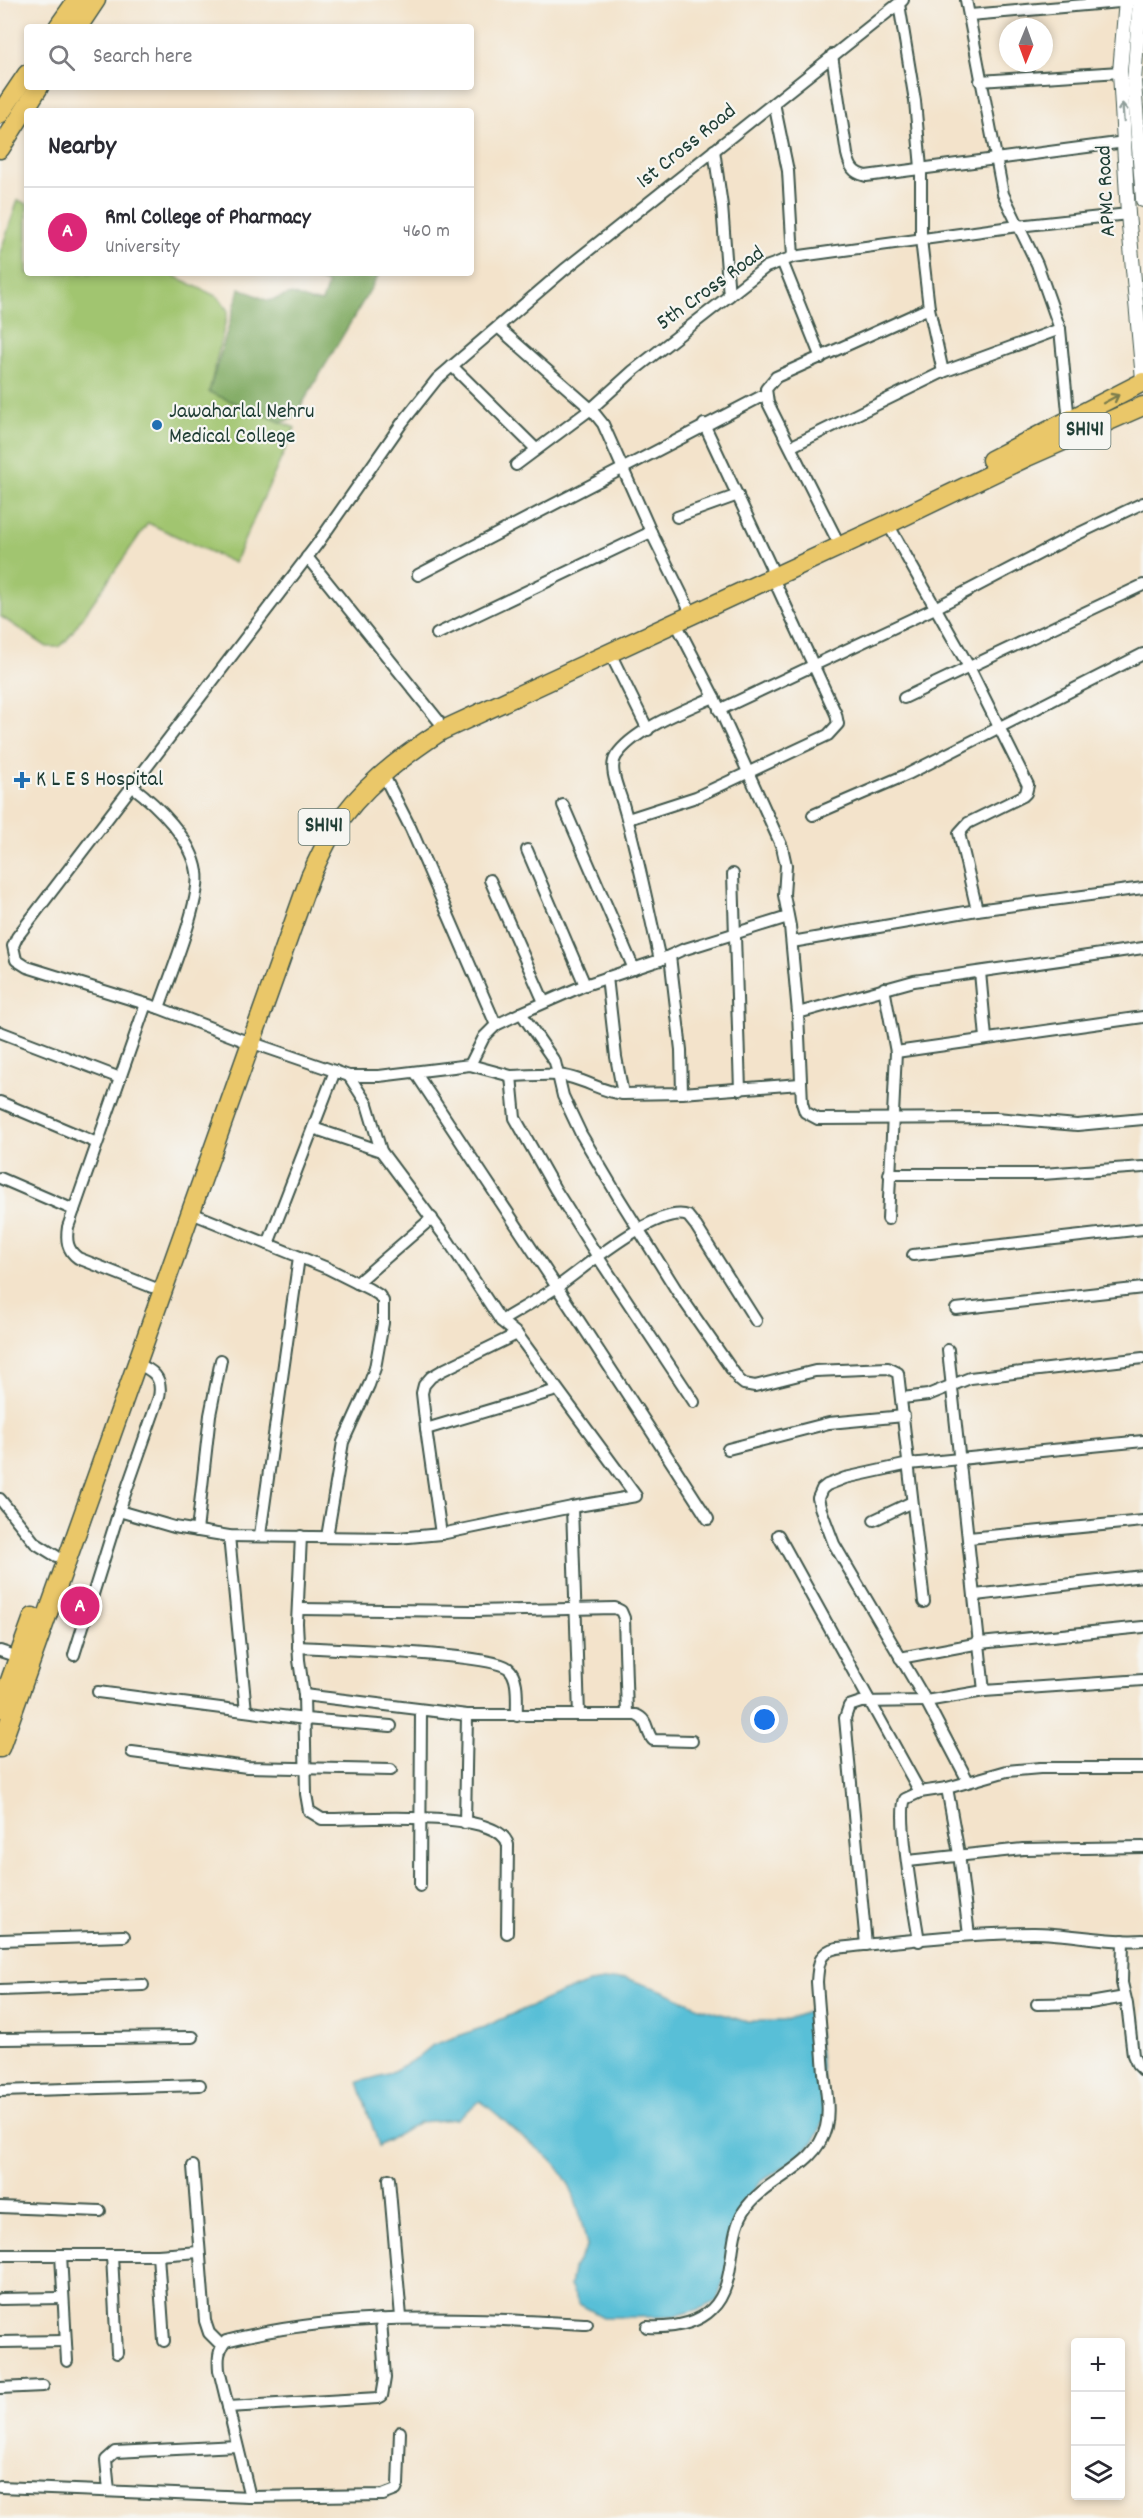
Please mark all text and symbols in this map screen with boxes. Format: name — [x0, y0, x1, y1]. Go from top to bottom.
north arrow — [999, 18, 1053, 72]
search box — [24, 24, 474, 90]
icon: search — [45, 41, 78, 74]
text: Search here — [93, 42, 192, 73]
street label: 1st Cross Road — [630, 97, 744, 197]
one-way arrow — [1117, 102, 1128, 122]
text: Nearby — [48, 129, 116, 166]
street label: APMC Road — [1089, 144, 1125, 238]
text: Rml College of Pharmacy — [105, 203, 311, 234]
text: A — [62, 218, 73, 246]
text: 460 m — [403, 218, 450, 246]
text: University — [105, 234, 180, 262]
street label: 5th Cross Road — [651, 239, 771, 339]
one-way arrow — [1102, 393, 1119, 405]
place label: Jawaharlal Nehru Medical College — [169, 397, 314, 453]
road number: SH141 — [1060, 413, 1110, 449]
marker: Jawaharlal Nehru Medical College — [150, 418, 164, 432]
place label: K L E S Hospital — [36, 765, 163, 796]
marker: K L E S Hospital — [13, 771, 31, 789]
road number: SH141 — [298, 809, 350, 845]
pin: A — [60, 1584, 100, 1628]
your location — [750, 1705, 779, 1734]
map controls — [1071, 2338, 1125, 2500]
button: + — [1071, 2338, 1125, 2392]
button: − — [1071, 2392, 1125, 2446]
button: layers — [1071, 2446, 1125, 2500]

